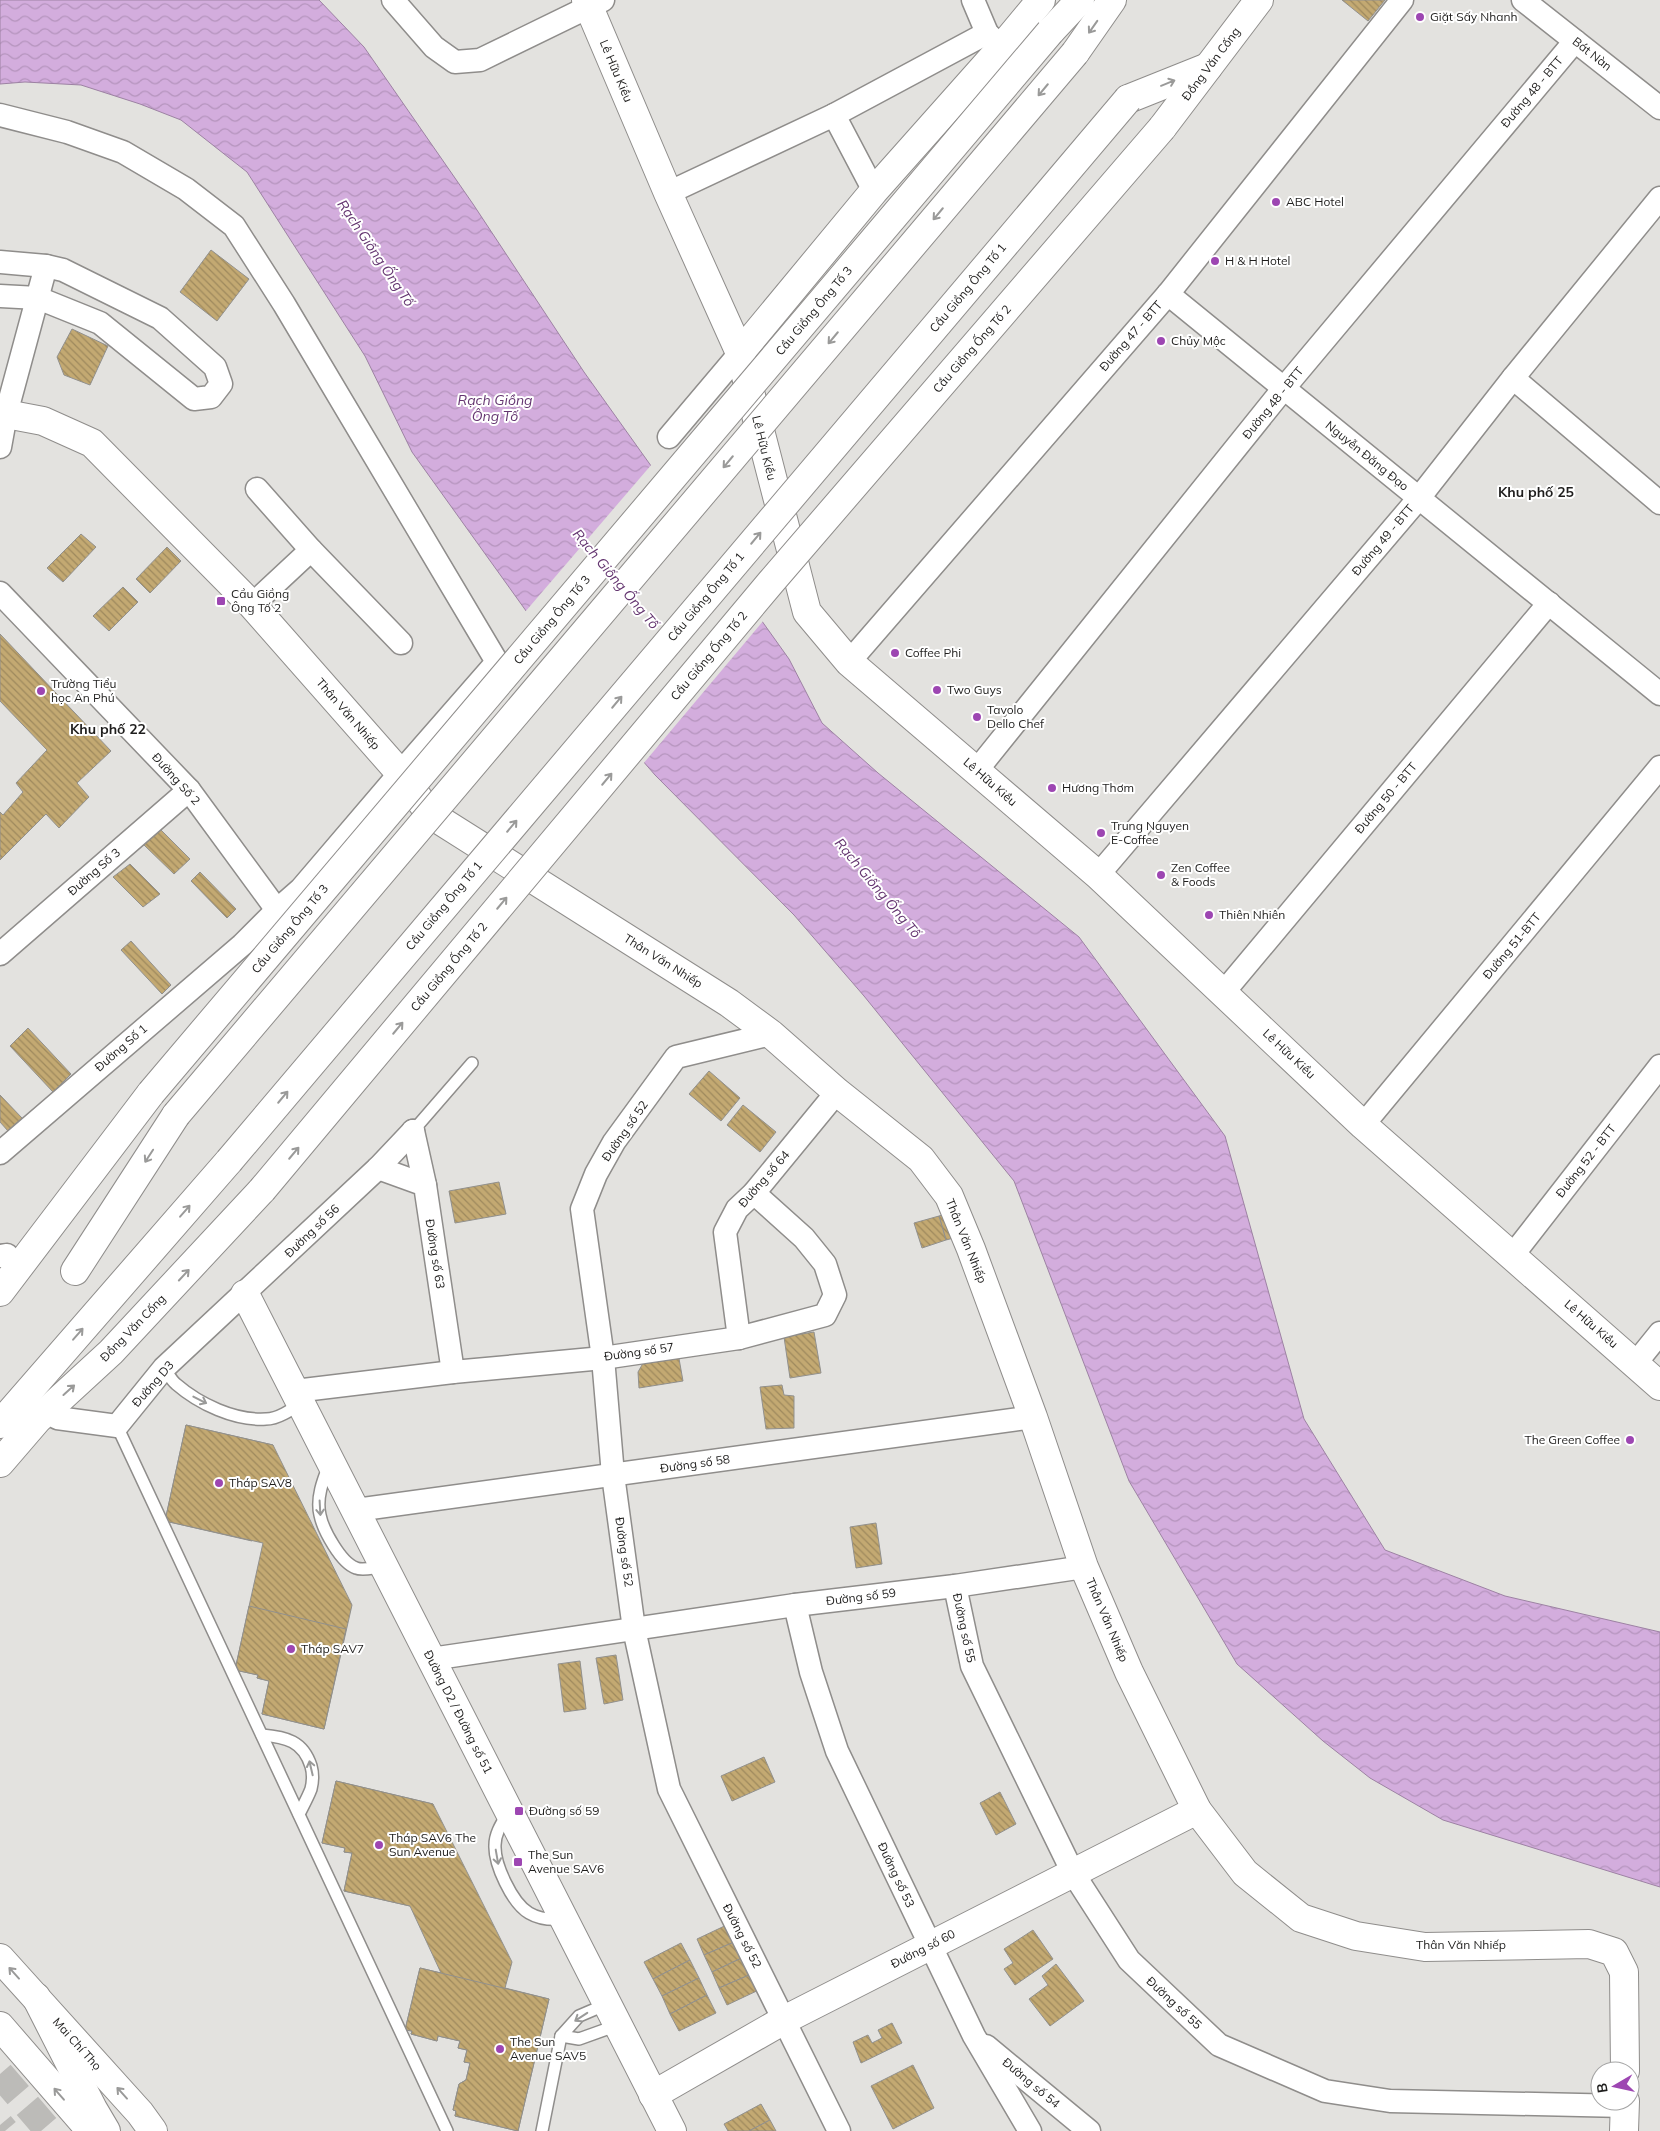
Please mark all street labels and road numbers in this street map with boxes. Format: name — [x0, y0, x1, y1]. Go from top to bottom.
street label: Đồng Văn Cống — [1178, 24, 1243, 103]
street label: Bát Nàn — [1570, 34, 1615, 74]
street label: Lê Hữu Kiều — [597, 37, 636, 104]
street label: Đường 48 - BTT — [1497, 52, 1566, 130]
street label: Cầu Giồng Ông Tố 1 — [926, 240, 1009, 335]
street label: Cầu Giồng Ông Tố 3 — [772, 263, 855, 358]
street label: Đường 47 - BTT — [1096, 297, 1166, 374]
street label: Cầu Giồng Ống Tố 2 — [929, 302, 1014, 396]
street label: Đường 48 - BTT — [1239, 363, 1307, 442]
street label: Lê Hữu Kiều — [749, 414, 780, 482]
street label: Nguyễn Đăng Đạo — [1323, 417, 1412, 494]
street label: Đường 49 - BTT — [1348, 500, 1417, 578]
street label: Cầu Giồng Ông Tố 1 — [664, 549, 747, 644]
street label: Cầu Giồng Ông Tố 3 — [510, 572, 593, 667]
street label: Cầu Giồng Ống Tố 2 — [667, 608, 750, 703]
street label: Thân Văn Nhiếp — [313, 675, 384, 753]
street label: Đường Số 2 — [149, 750, 204, 808]
street label: Lê Hữu Kiều — [960, 754, 1020, 809]
street label: Đường 50 - BTT — [1351, 758, 1420, 836]
street label: Đường Số 3 — [64, 845, 123, 899]
street label: Cầu Giồng Ông Tố 1 — [402, 858, 485, 953]
street label: Cầu Giồng Ông Tố 3 — [248, 881, 331, 976]
street label: Đường 51-BTT — [1479, 909, 1544, 982]
street label: Cầu Giồng Ống Tố 2 — [407, 919, 490, 1014]
street label: Thân Văn Nhiếp — [621, 930, 705, 991]
street label: Đường Số 1 — [91, 1021, 150, 1075]
street label: Lê Hữu Kiều — [1260, 1026, 1319, 1082]
street label: Đường số 52 — [598, 1098, 651, 1164]
street label: Đường 52 - BTT — [1552, 1121, 1619, 1200]
street label: Đường số 64 — [735, 1147, 792, 1210]
street label: Thân Văn Nhiếp — [943, 1196, 990, 1285]
street label: Đường số 56 — [281, 1201, 342, 1261]
street label: Đường số 63 — [423, 1218, 448, 1290]
street label: Đồng Văn Cống — [97, 1291, 169, 1364]
street label: Lê Hữu Kiều — [1561, 1296, 1621, 1351]
street label: Đường số 57 — [603, 1339, 675, 1364]
street label: Đường D3 — [128, 1358, 177, 1410]
street label: Đường số 58 — [659, 1451, 731, 1476]
street label: Đường số 52 — [612, 1516, 637, 1588]
street label: Thân Văn Nhiếp — [1083, 1575, 1132, 1664]
street label: Đường số 59 — [825, 1585, 897, 1608]
street label: Đường số 55 — [950, 1592, 979, 1664]
street label: Đường D2 / Đường số 51 — [421, 1648, 496, 1776]
street label: Đường số 53 — [875, 1840, 918, 1910]
street label: Đường số 52 — [720, 1901, 765, 1971]
street label: Đường số 60 — [888, 1926, 958, 1971]
street label: Thân Văn Nhiếp — [1416, 1937, 1506, 1952]
street label: Đường số 55 — [1143, 1973, 1205, 2032]
street label: Mai Chí Thọ — [50, 2014, 105, 2073]
street label: Đường số 54 — [1000, 2054, 1063, 2111]

